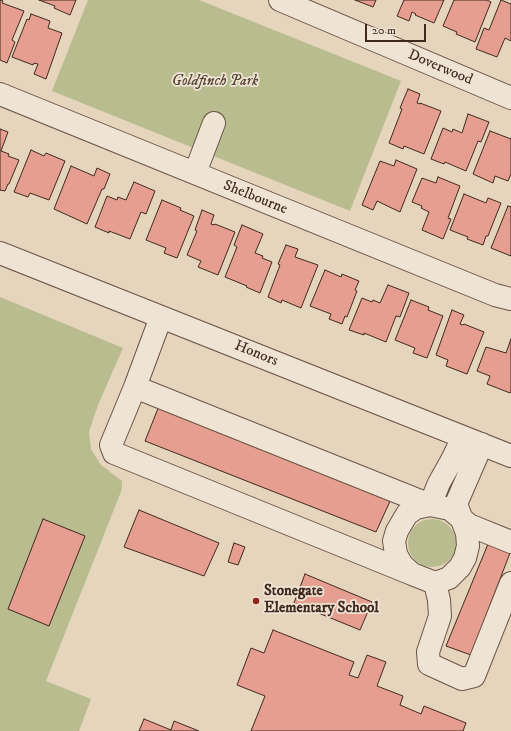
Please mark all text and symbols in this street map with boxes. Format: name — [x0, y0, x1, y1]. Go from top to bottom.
scale bar — [367, 16, 428, 42]
text: 20 m — [372, 23, 396, 38]
street label: Doverwood — [405, 46, 475, 90]
park label: Goldfinch Park — [172, 73, 258, 91]
street label: Shelbourne — [220, 177, 290, 219]
street label: Honors — [232, 337, 280, 371]
place label: Stonegate Elementary School — [264, 583, 379, 618]
marker: Stonegate Elementary School — [251, 596, 261, 606]

